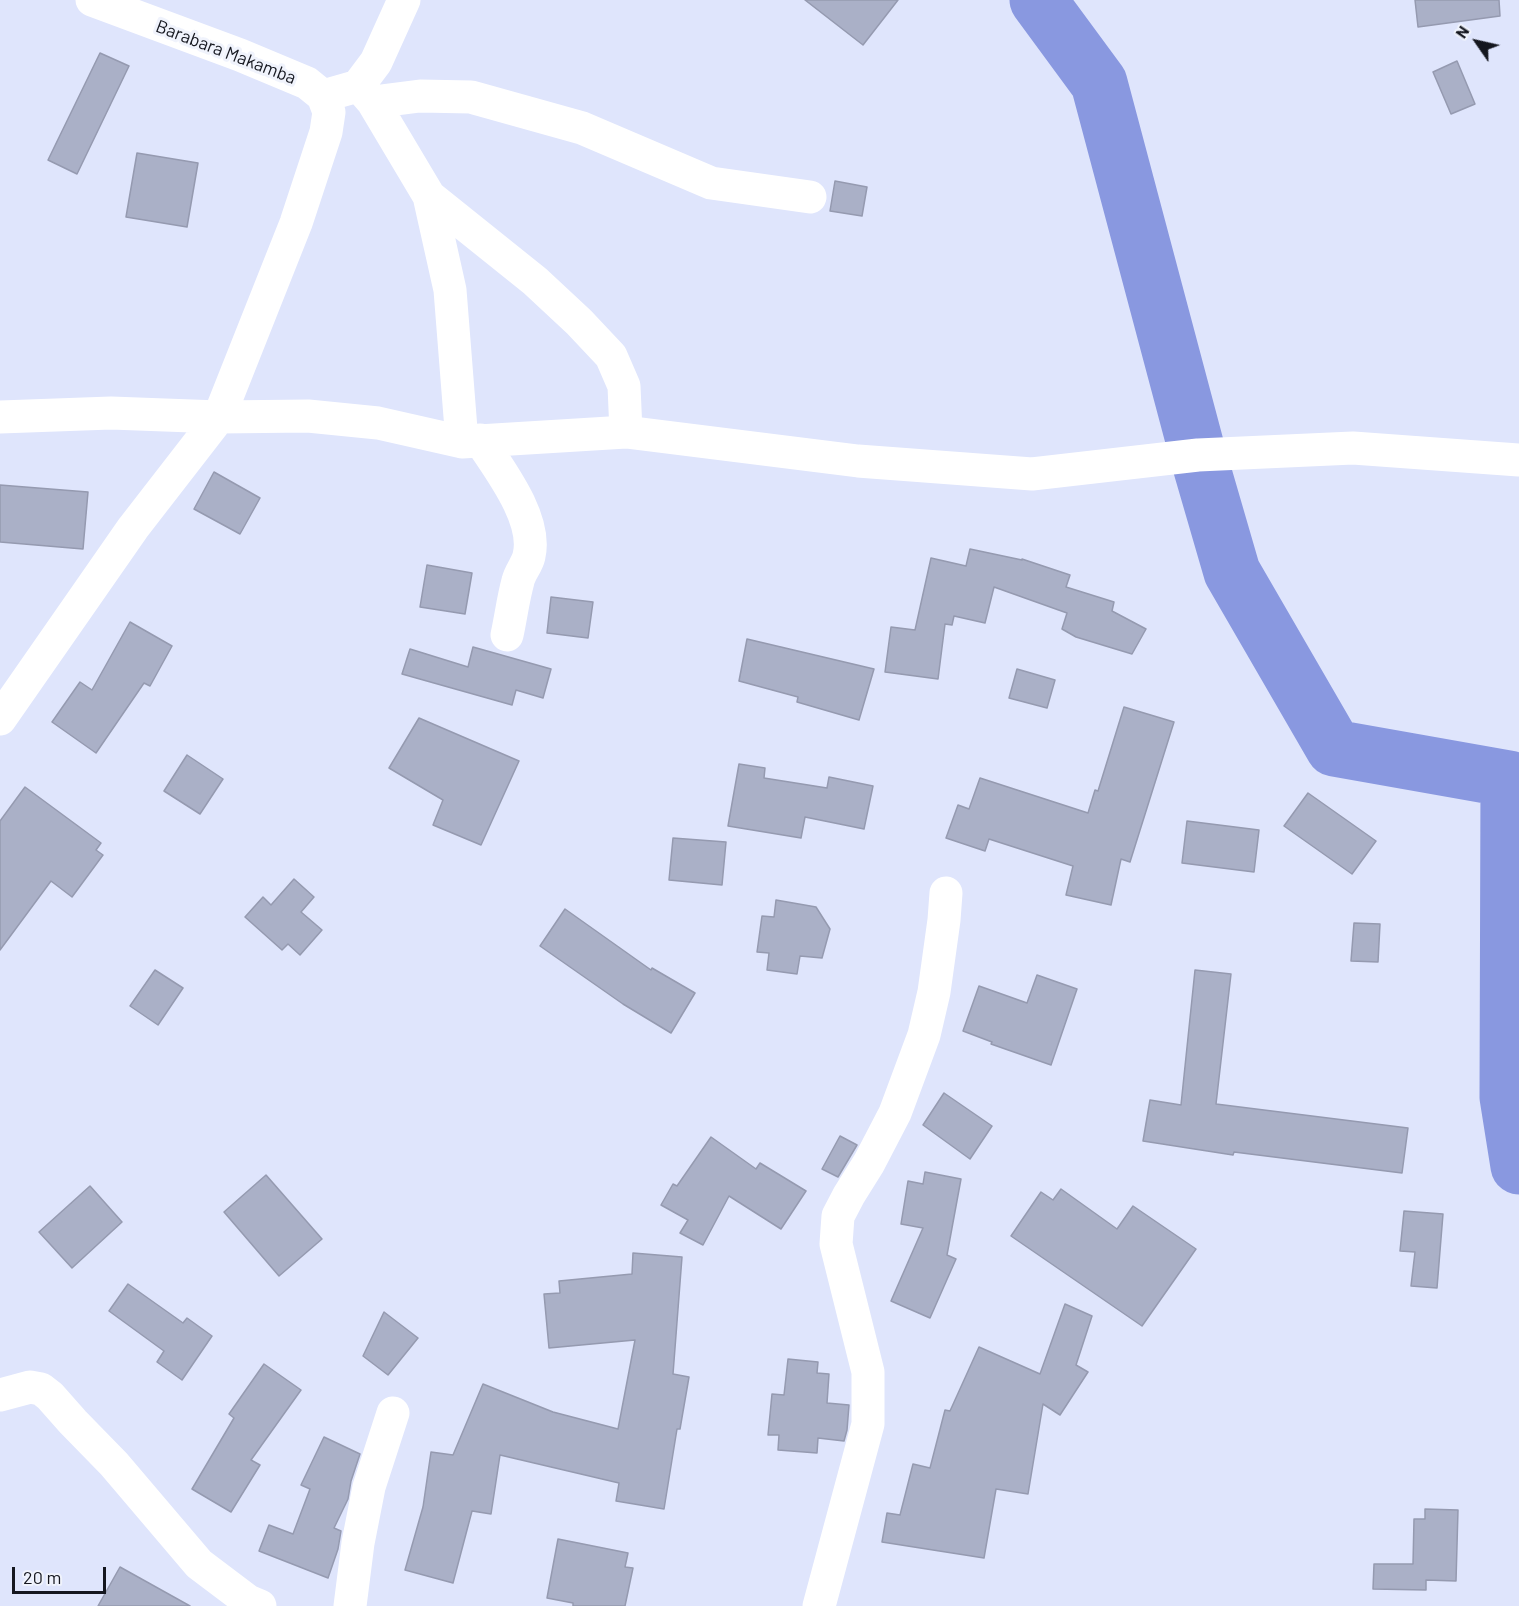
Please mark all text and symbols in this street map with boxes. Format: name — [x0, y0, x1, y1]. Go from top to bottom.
north arrow — [1447, 12, 1507, 72]
street label: Barabara Makamba — [153, 15, 299, 89]
text: N — [1451, 22, 1473, 41]
scale bar — [15, 1555, 110, 1593]
text: 20 m — [23, 1566, 61, 1588]

